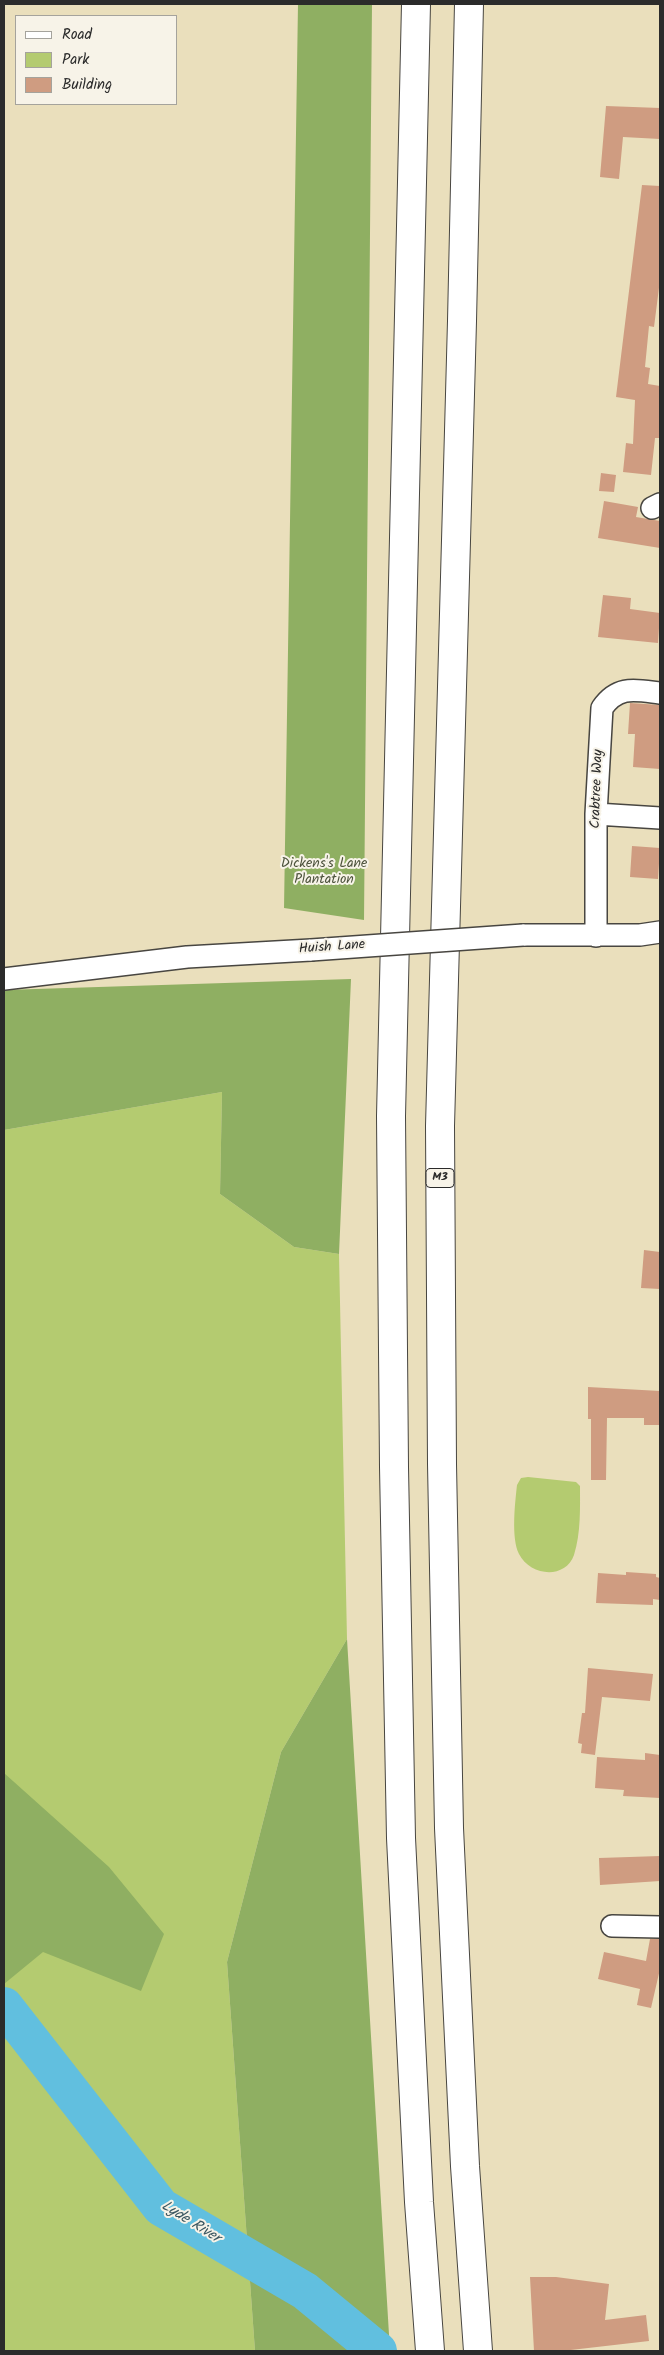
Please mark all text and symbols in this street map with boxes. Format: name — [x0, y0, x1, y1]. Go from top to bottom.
legend — [15, 15, 178, 105]
text: Road — [62, 23, 92, 47]
text: Park — [62, 48, 89, 72]
text: Building — [62, 73, 112, 97]
street label: Crabtree Way — [588, 749, 608, 829]
park label: Dickens's Lane Plantation — [281, 857, 367, 890]
street label: Huish Lane — [298, 937, 366, 959]
road number: M3 — [426, 1168, 454, 1188]
water label: Lyde River — [157, 2198, 223, 2248]

